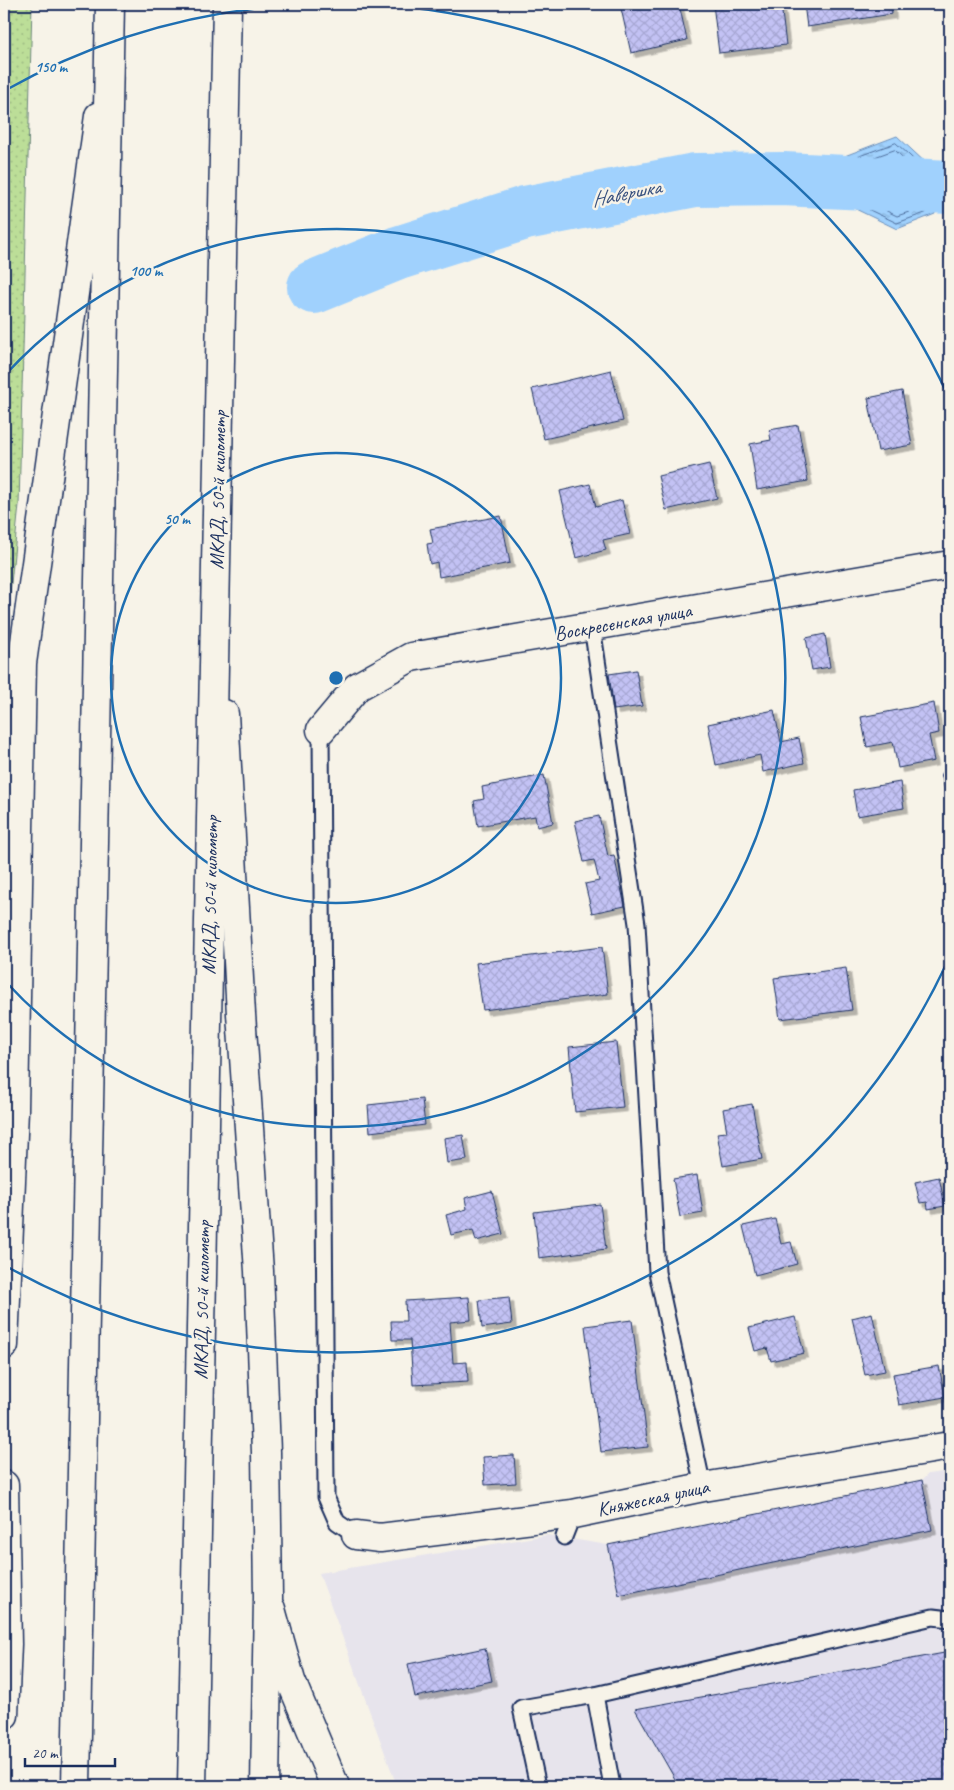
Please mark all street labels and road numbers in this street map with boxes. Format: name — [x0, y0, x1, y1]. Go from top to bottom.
street label: МКАД, 50-й километр — [204, 409, 232, 570]
street label: Воскресенская улица — [553, 597, 695, 646]
street label: МКАД, 50-й километр — [196, 814, 224, 975]
street label: МКАД, 50-й километр — [188, 1219, 216, 1380]
street label: Княжеская улица — [595, 1474, 713, 1522]

